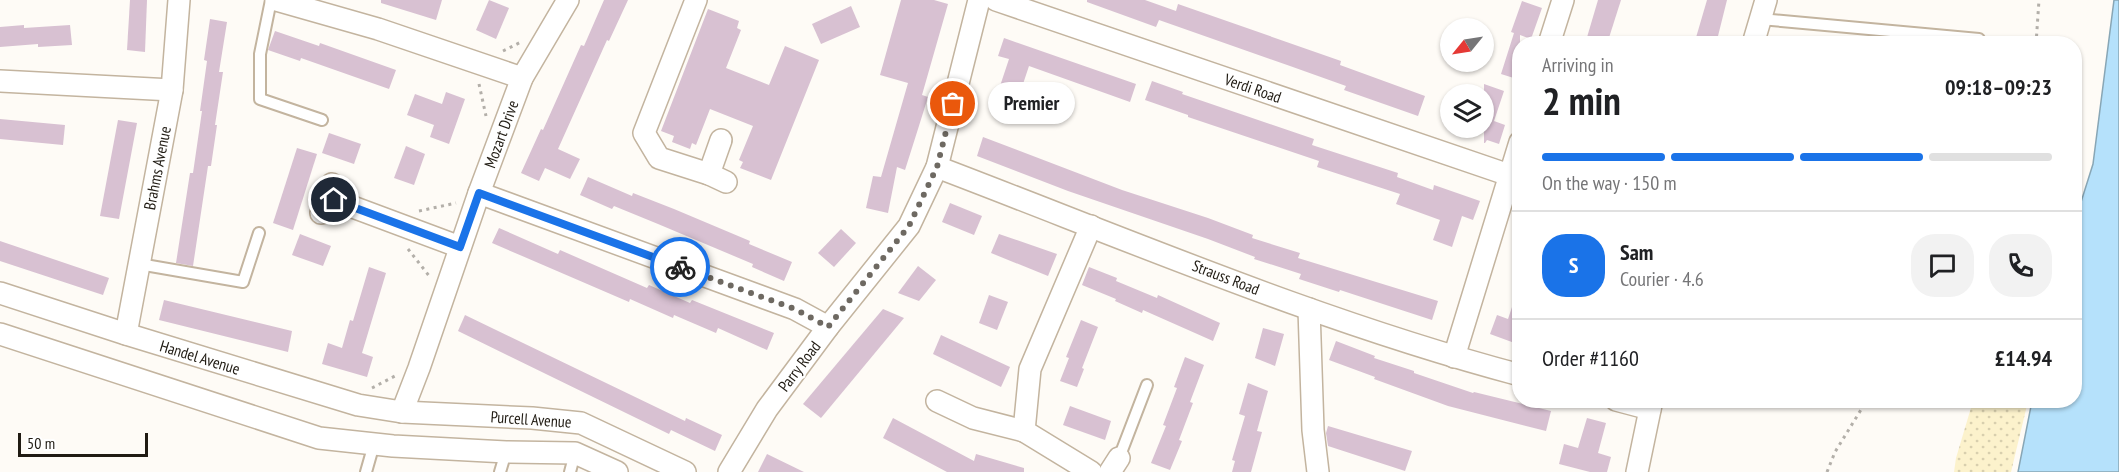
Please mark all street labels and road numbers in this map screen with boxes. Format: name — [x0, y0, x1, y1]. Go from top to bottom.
street label: Verdi Road — [1221, 69, 1284, 107]
street label: Mozart Drive — [480, 97, 522, 171]
street label: Brahms Avenue — [139, 125, 175, 211]
street label: Strauss Road — [1190, 255, 1263, 299]
street label: Handel Avenue — [158, 335, 242, 379]
street label: Parry Road — [773, 337, 825, 395]
street label: Purcell Avenue — [490, 406, 572, 432]

